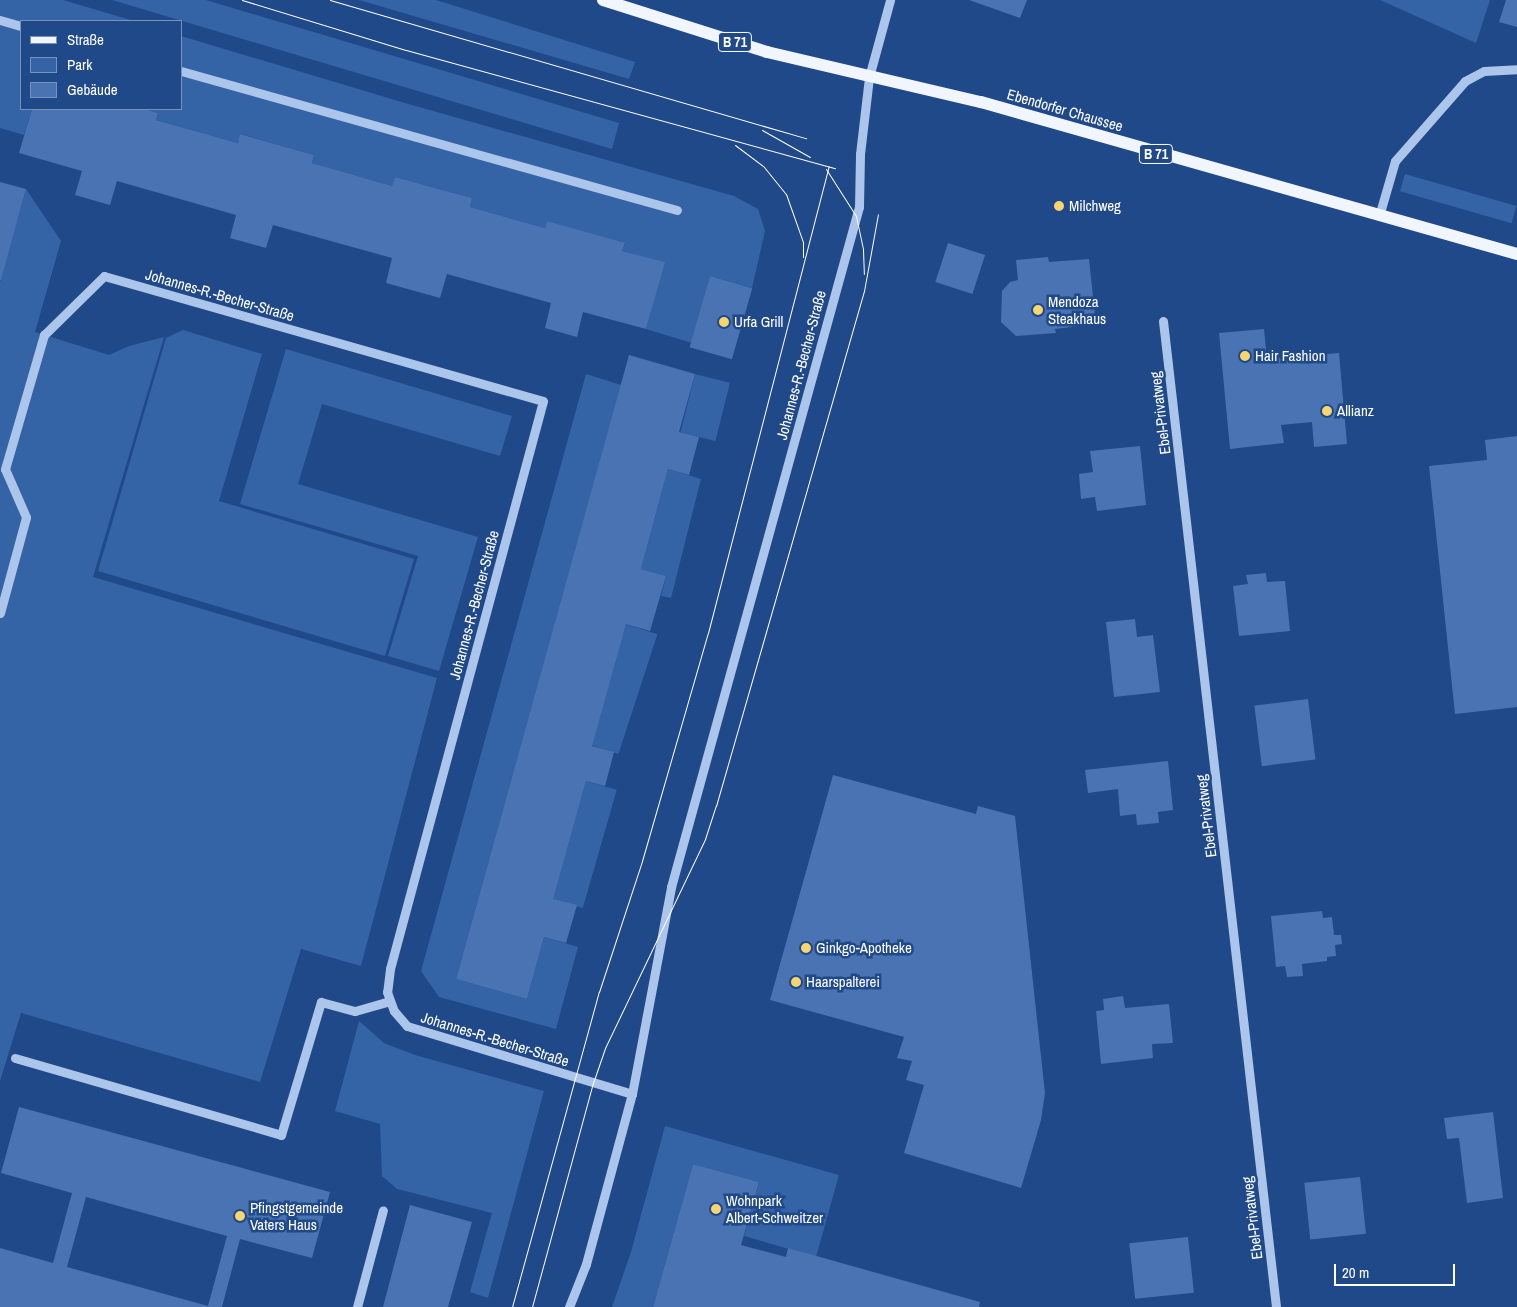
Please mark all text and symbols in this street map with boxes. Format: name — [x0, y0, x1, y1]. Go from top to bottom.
legend — [20, 20, 182, 110]
text: Straße — [67, 29, 104, 50]
road number: B 71 — [718, 31, 752, 54]
text: Park — [67, 54, 92, 75]
text: Gebäude — [67, 79, 118, 100]
street label: Ebendorfer Chaussee — [1005, 85, 1125, 135]
road number: B 71 — [1138, 142, 1174, 166]
place label: Milchweg — [1069, 197, 1121, 215]
marker: Milchweg — [1053, 200, 1065, 212]
street label: Johannes-R.-Becher-Straße — [144, 265, 296, 325]
street label: Johannes-R.-Becher-Straße — [772, 288, 830, 442]
place label: Mendoza Steakhaus — [1048, 292, 1106, 327]
marker: Mendoza Steakhaus — [1032, 304, 1044, 316]
place label: Urfa Grill — [734, 313, 783, 331]
marker: Urfa Grill — [718, 316, 730, 328]
place label: Hair Fashion — [1255, 347, 1325, 365]
marker: Hair Fashion — [1239, 350, 1251, 362]
street label: Ebel-Privatweg — [1146, 371, 1174, 455]
place label: Allianz — [1337, 402, 1374, 420]
marker: Allianz — [1321, 405, 1333, 417]
street label: Johannes-R.-Becher-Straße — [445, 528, 503, 682]
street label: Ebel-Privatweg — [1192, 774, 1220, 858]
place label: Ginkgo-Apotheke — [816, 939, 912, 957]
marker: Ginkgo-Apotheke — [800, 942, 812, 954]
place label: Haarspalterei — [806, 973, 880, 991]
marker: Haarspalterei — [790, 976, 802, 988]
street label: Johannes-R.-Becher-Straße — [419, 1008, 571, 1070]
street label: Ebel-Privatweg — [1238, 1176, 1266, 1260]
place label: Wohnpark Albert-Schweitzer — [726, 1191, 823, 1226]
place label: Pfingstgemeinde Vaters Haus — [250, 1198, 343, 1233]
marker: Wohnpark Albert-Schweitzer — [710, 1203, 722, 1215]
marker: Pfingstgemeinde Vaters Haus — [234, 1210, 246, 1222]
scale bar — [1337, 1254, 1458, 1286]
text: 20 m — [1342, 1262, 1369, 1283]

